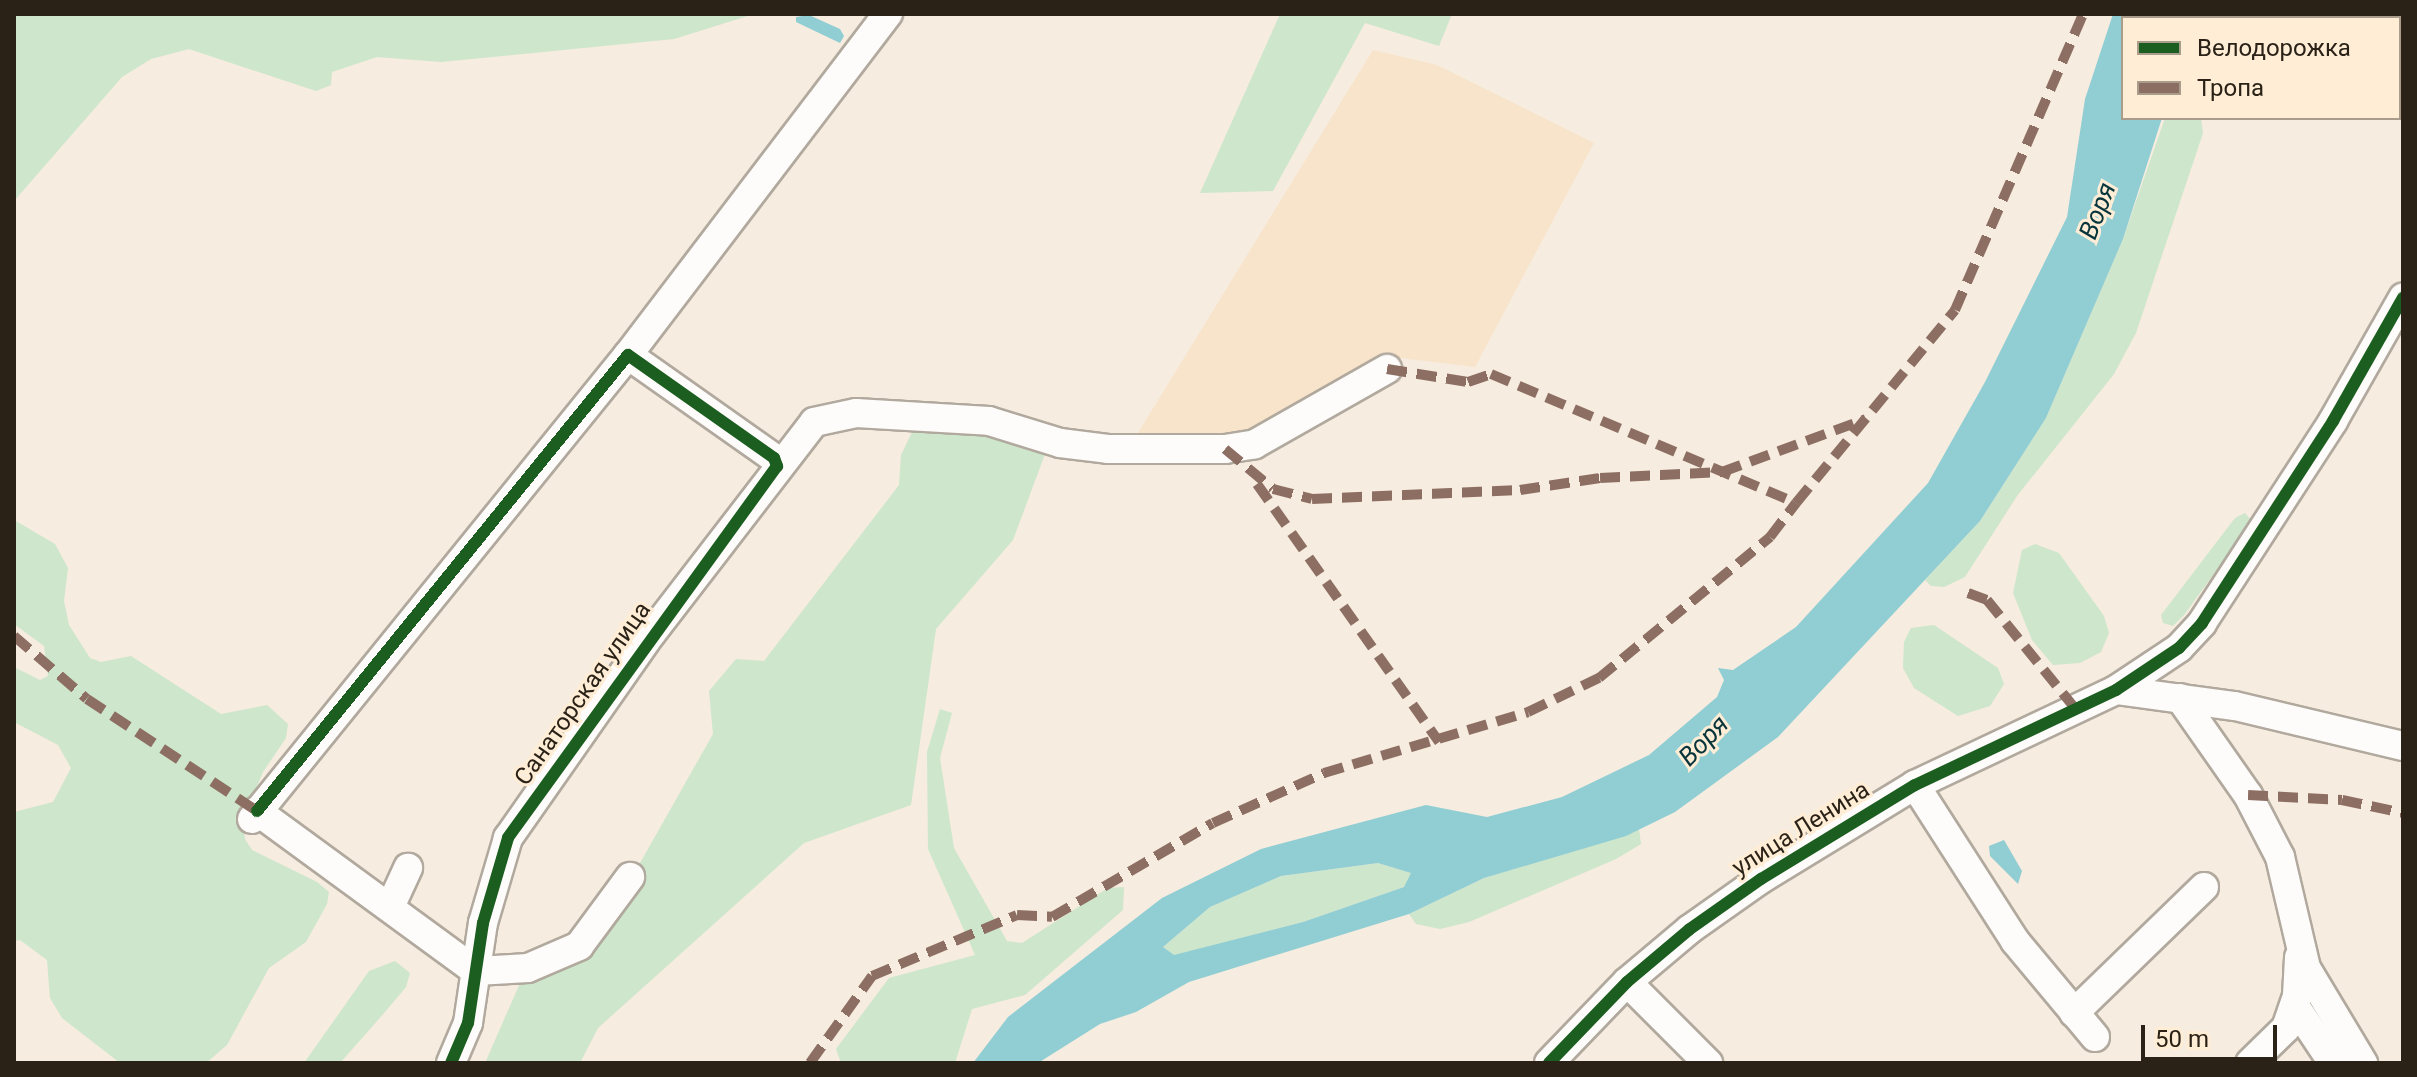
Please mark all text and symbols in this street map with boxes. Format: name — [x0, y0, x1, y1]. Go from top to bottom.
legend — [2121, 16, 2401, 120]
text: Велодорожка — [2197, 34, 2351, 62]
text: Тропа — [2197, 74, 2264, 102]
water label: Воря — [2073, 178, 2123, 244]
street label: Санаторская улица — [509, 597, 657, 791]
water label: Воря — [1673, 709, 1735, 773]
street label: улица Ленина — [1727, 775, 1875, 883]
scale bar — [2145, 1009, 2281, 1059]
text: 50 m — [2155, 1025, 2209, 1053]

